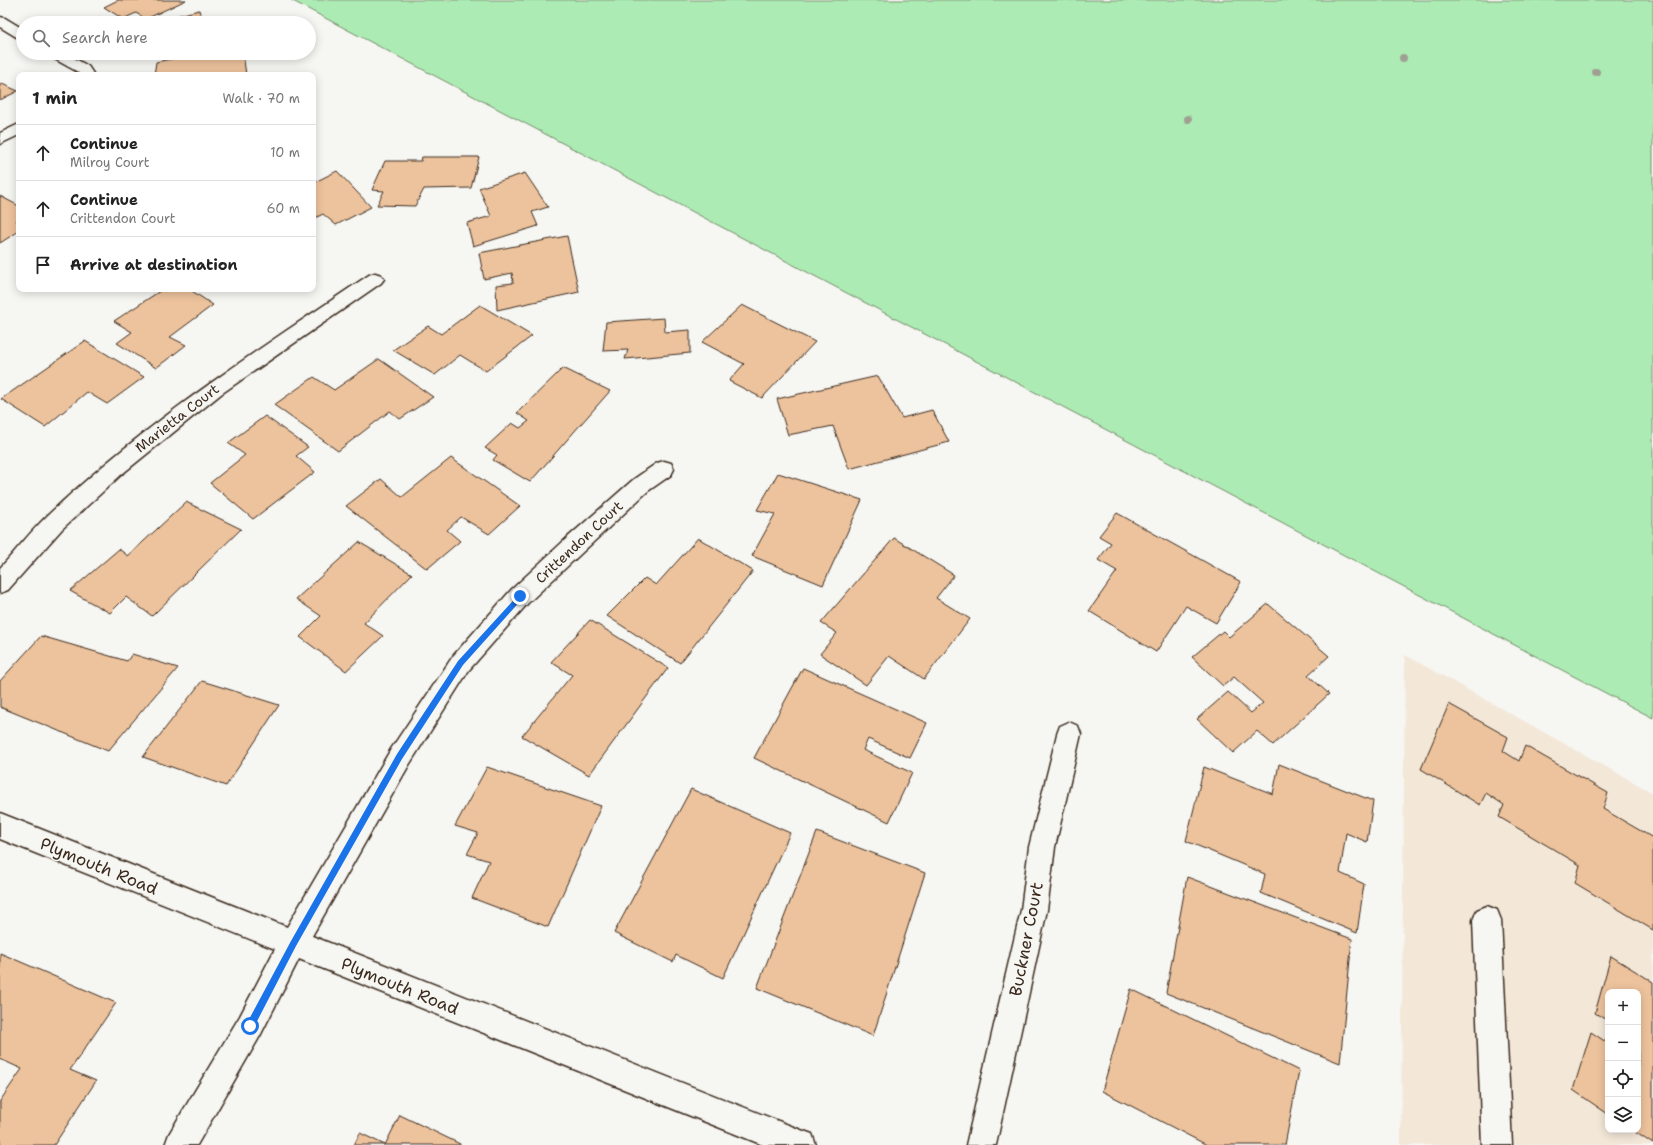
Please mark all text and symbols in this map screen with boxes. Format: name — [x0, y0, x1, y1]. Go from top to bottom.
search box — [16, 16, 316, 60]
icon: search — [30, 27, 52, 49]
text: Search here — [62, 28, 148, 48]
text: 1 min — [32, 87, 77, 109]
text: Walk · 70 m — [223, 90, 300, 107]
text: Continue — [70, 134, 138, 154]
icon: ahead — [32, 142, 54, 164]
text: 10 m — [270, 144, 300, 161]
text: Milroy Court — [70, 154, 149, 171]
text: Continue — [70, 190, 138, 210]
icon: ahead — [32, 198, 54, 220]
text: 60 m — [267, 200, 300, 217]
text: Crittendon Court — [70, 210, 175, 227]
icon: arrive — [32, 254, 54, 276]
text: Arrive at destination — [70, 255, 238, 275]
street label: Marietta Court — [131, 380, 223, 456]
street label: Crittendon Court — [531, 497, 627, 587]
route end — [511, 587, 529, 605]
street label: Plymouth Road — [37, 832, 161, 900]
street label: Buckner Court — [1004, 880, 1048, 998]
street label: Plymouth Road — [338, 952, 462, 1020]
map controls — [1605, 989, 1641, 1133]
button: + — [1605, 989, 1641, 1025]
route start — [241, 1017, 259, 1035]
button: − — [1605, 1025, 1641, 1061]
button: locate — [1605, 1061, 1641, 1097]
button: layers — [1605, 1097, 1641, 1133]

